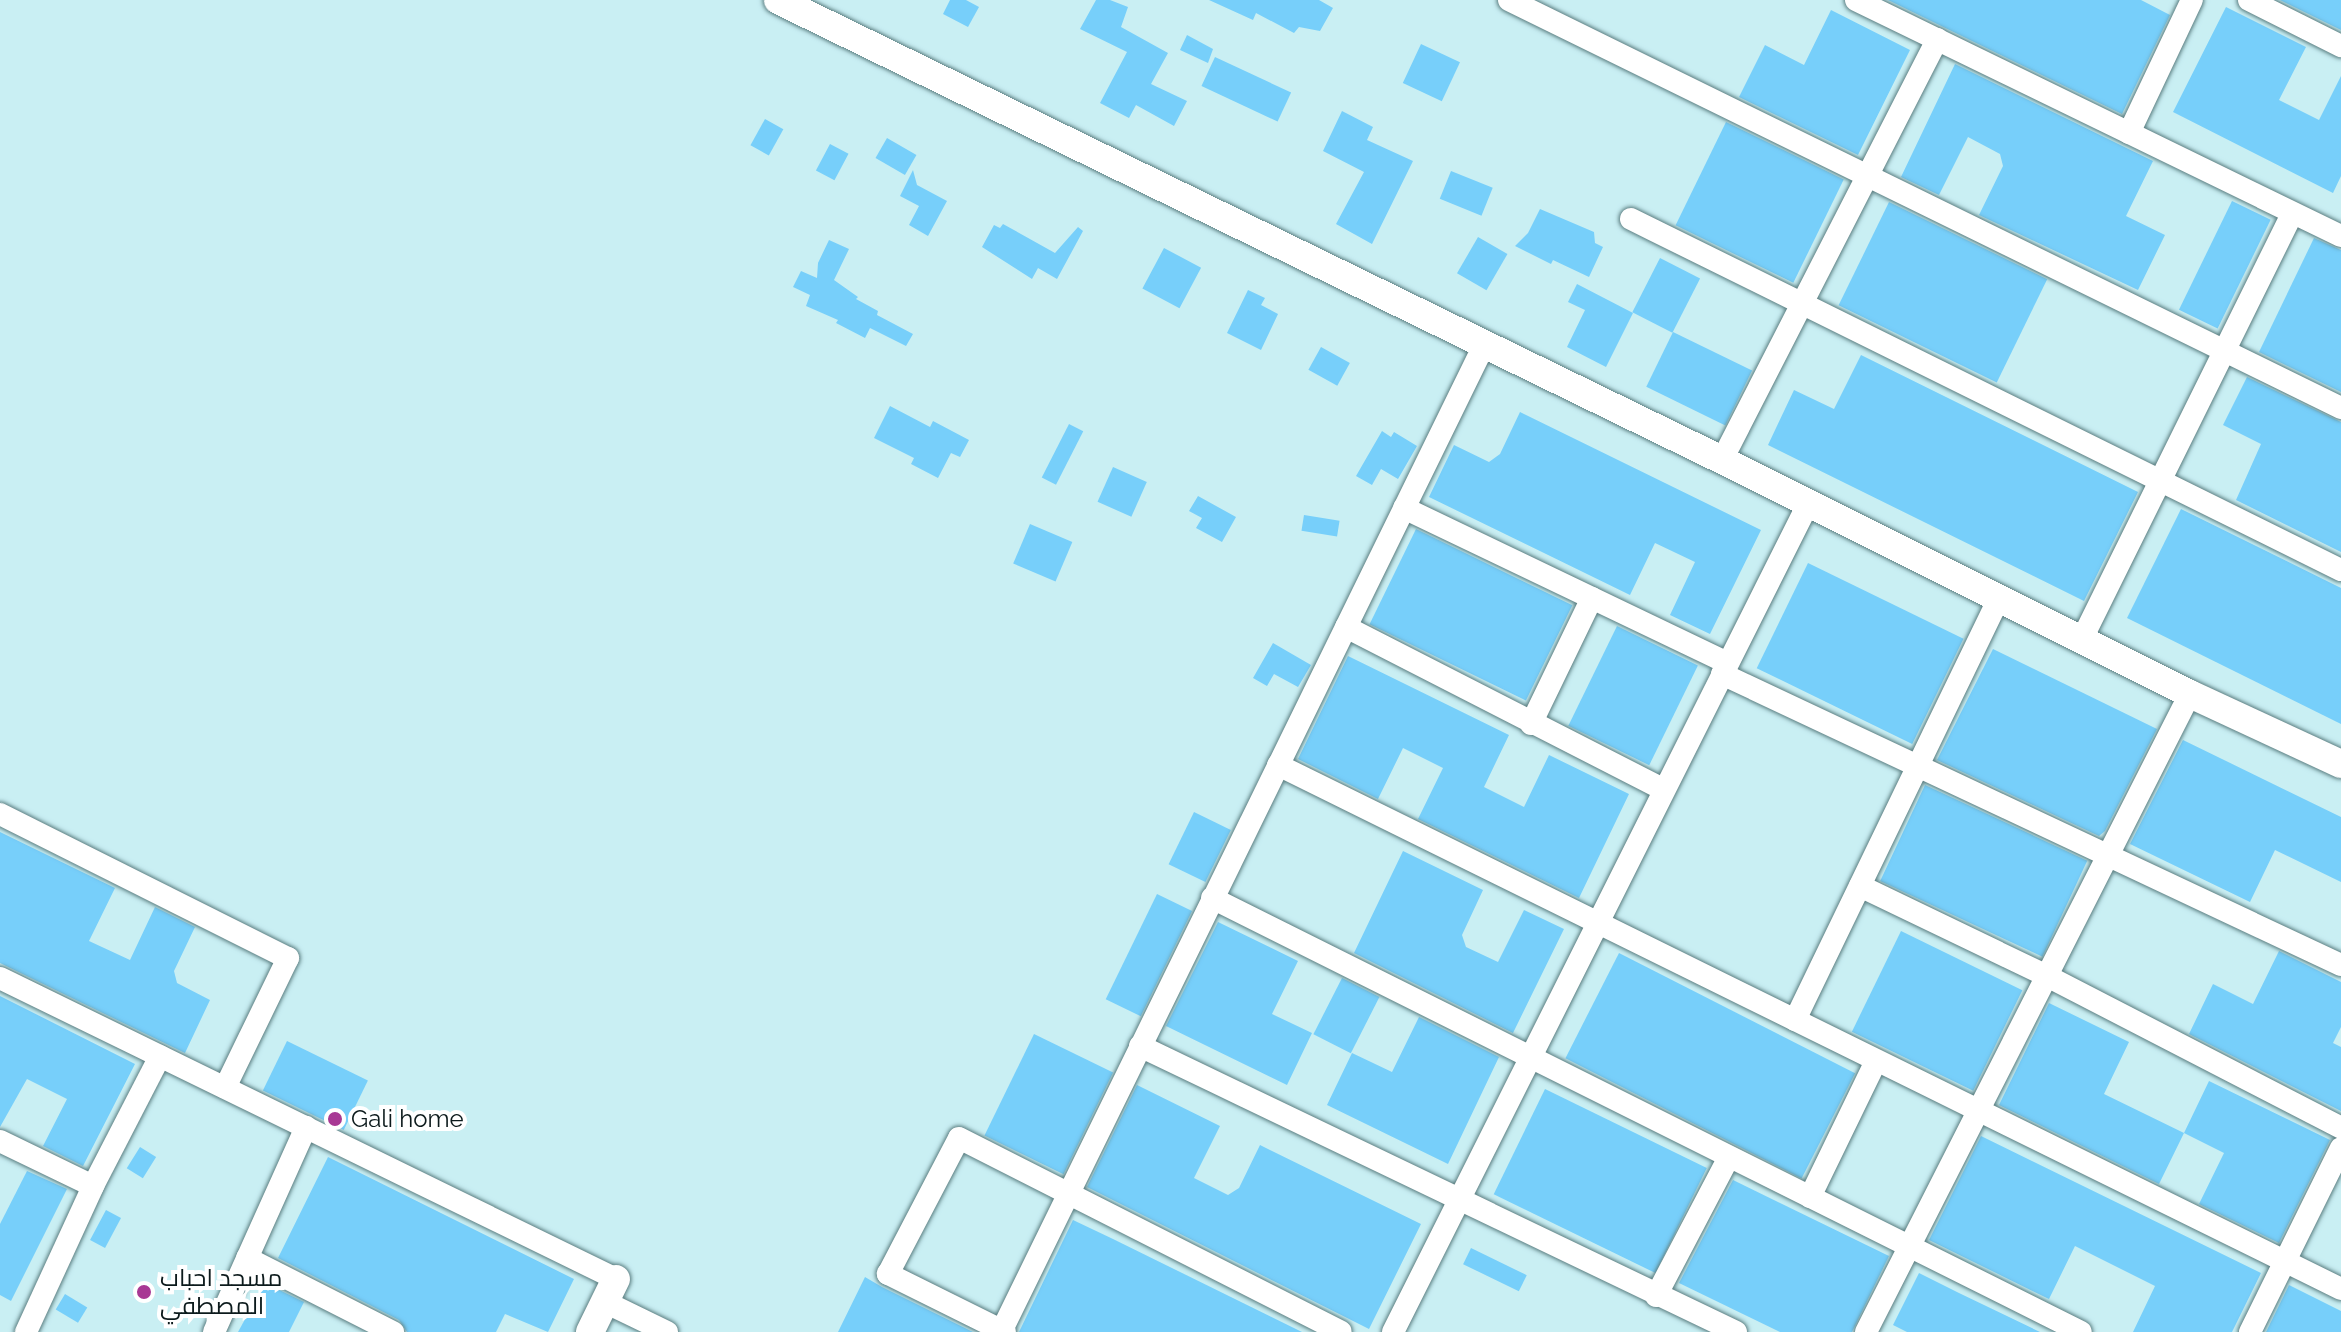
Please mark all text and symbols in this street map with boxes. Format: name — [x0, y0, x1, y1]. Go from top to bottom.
place label: Gali home — [351, 1105, 464, 1133]
marker: Gali home — [326, 1110, 344, 1128]
place label: مسجد احباب المصطفي — [160, 1264, 282, 1320]
marker: مسجد احباب المصطفي — [135, 1283, 153, 1301]

